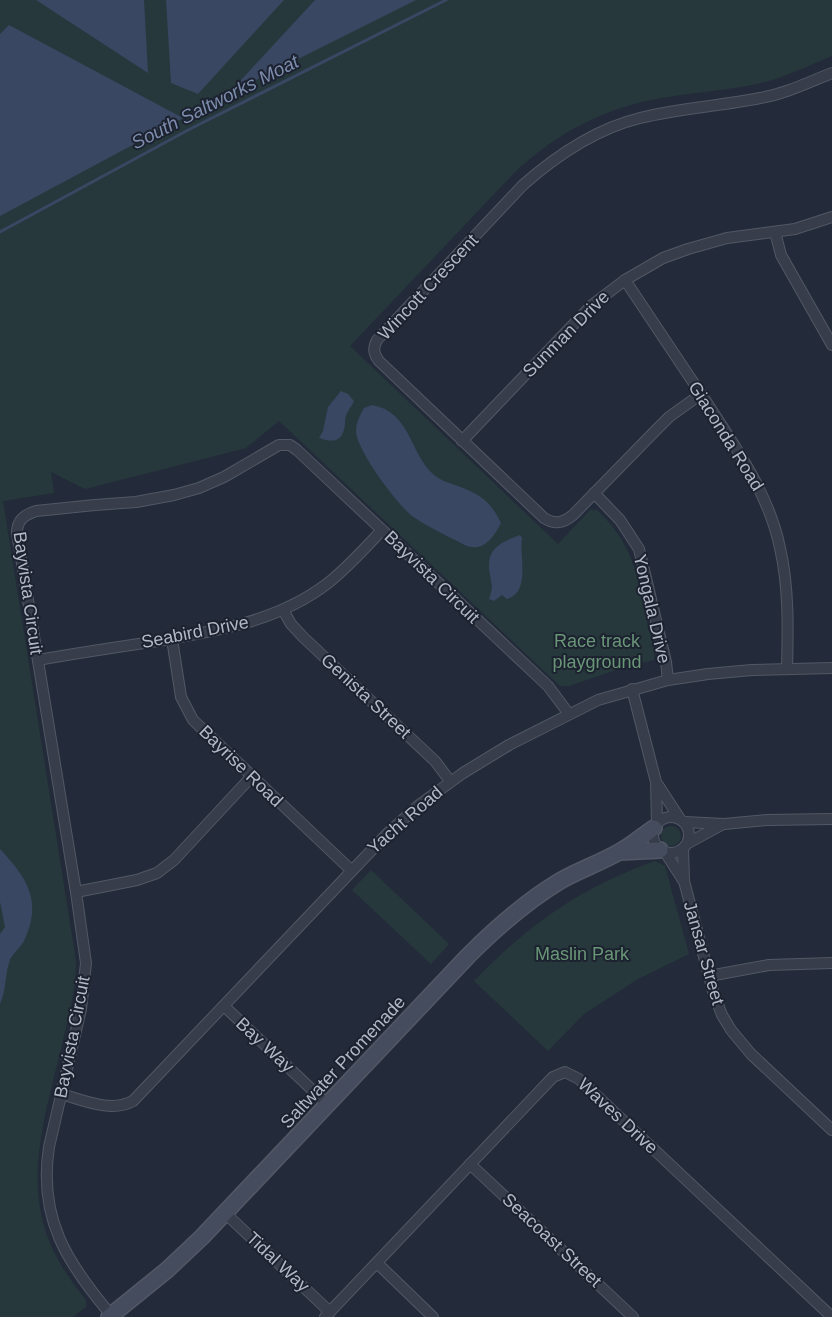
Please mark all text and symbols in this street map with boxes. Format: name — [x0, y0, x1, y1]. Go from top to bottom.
water label: South Saltworks Moat — [128, 50, 303, 153]
street label: Wincott Crescent — [374, 230, 482, 344]
street label: Sunman Drive — [519, 287, 613, 381]
street label: Giaconda Road — [684, 378, 768, 494]
street label: Bayvista Circuit — [380, 527, 484, 627]
street label: Bayvista Circuit — [9, 530, 47, 656]
street label: Yongala Drive — [630, 552, 674, 666]
street label: Seabird Drive — [140, 612, 250, 652]
park label: Race track playground — [552, 631, 642, 672]
street label: Genista Street — [317, 649, 415, 743]
street label: Bayrise Road — [195, 721, 287, 811]
street label: Yacht Road — [363, 782, 447, 858]
street label: Jansar Street — [680, 899, 728, 1007]
park label: Maslin Park — [535, 944, 630, 964]
street label: Bayvista Circuit — [50, 974, 94, 1100]
street label: Saltwater Promenade — [277, 992, 409, 1132]
street label: Bay Way — [232, 1013, 298, 1077]
street label: Waves Drive — [574, 1074, 662, 1158]
street label: Seacoast Street — [498, 1189, 606, 1291]
street label: Tidal Way — [242, 1228, 314, 1296]

